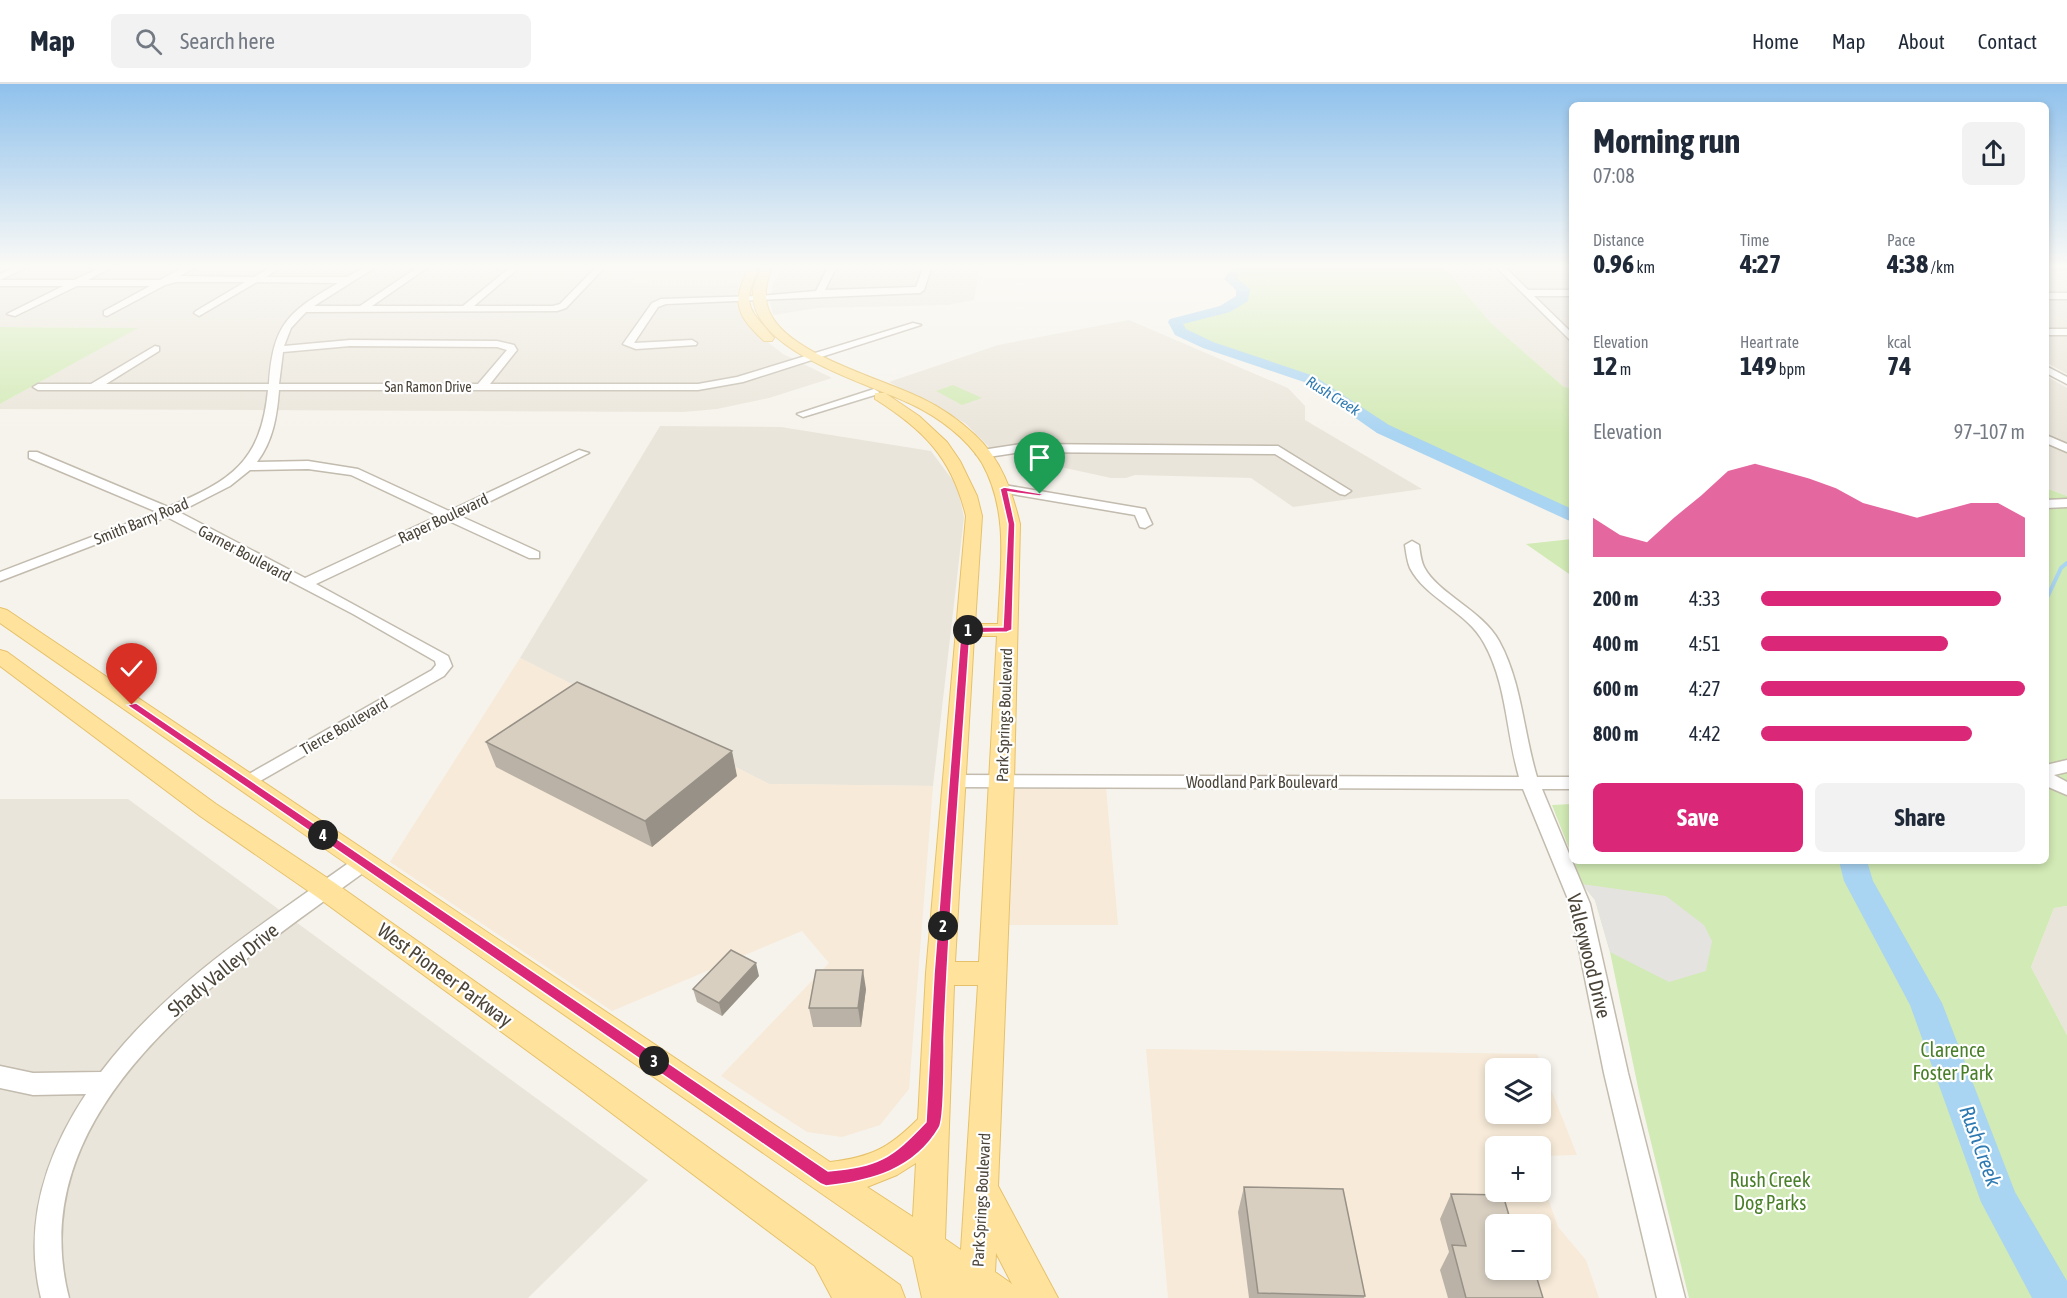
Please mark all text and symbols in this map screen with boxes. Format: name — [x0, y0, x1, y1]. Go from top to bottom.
search box — [111, 14, 531, 68]
text: Map — [30, 25, 75, 57]
icon: search — [132, 25, 165, 58]
text: Search here — [180, 28, 275, 54]
text: Home — [1752, 29, 1799, 53]
text: Map — [1832, 29, 1866, 53]
text: About — [1899, 29, 1945, 53]
text: Contact — [1978, 29, 2037, 53]
text: Morning run — [1593, 122, 1740, 160]
button: share — [1962, 122, 2025, 185]
text: 07:08 — [1593, 164, 1635, 187]
text: Distance — [1593, 231, 1644, 249]
text: Time — [1740, 231, 1769, 249]
text: Pace — [1887, 231, 1915, 249]
text: 0.96 — [1593, 249, 1634, 279]
text: 4:27 — [1740, 249, 1781, 279]
text: 4:38 — [1887, 249, 1928, 279]
text: km — [1634, 258, 1655, 276]
text: /km — [1928, 258, 1954, 276]
text: Elevation — [1593, 333, 1648, 351]
text: Heart rate — [1740, 333, 1799, 351]
text: kcal — [1887, 333, 1911, 351]
text: 12 — [1593, 351, 1617, 381]
text: 149 — [1740, 351, 1777, 381]
text: 74 — [1887, 351, 1911, 381]
text: m — [1617, 360, 1631, 378]
text: bpm — [1777, 360, 1806, 378]
water label: Rush Creek — [1303, 372, 1364, 419]
street label: San Ramon Drive — [384, 379, 472, 395]
text: Elevation — [1593, 420, 1662, 443]
text: 97–107 m — [1954, 420, 2025, 443]
pin — [1014, 432, 1065, 494]
icon: arrive — [1023, 441, 1056, 474]
street label: Raper Boulevard — [395, 489, 491, 548]
street label: Smith Barry Road — [91, 494, 191, 549]
street label: Garner Boulevard — [195, 521, 295, 585]
text: 200 m — [1593, 587, 1638, 610]
text: 4:33 — [1689, 587, 1721, 610]
pin: 1 — [953, 615, 983, 645]
text: 1 — [964, 621, 972, 639]
text: 400 m — [1593, 632, 1638, 655]
text: 4:51 — [1689, 632, 1721, 655]
pin — [106, 643, 157, 705]
street label: Park Springs Boulevard — [993, 648, 1016, 782]
icon: check — [115, 652, 148, 685]
text: 600 m — [1593, 677, 1638, 700]
text: 4:27 — [1689, 677, 1721, 700]
street label: Tierce Boulevard — [297, 694, 391, 758]
text: 800 m — [1593, 722, 1638, 745]
text: 4:42 — [1689, 722, 1721, 745]
street label: Woodland Park Boulevard — [1186, 773, 1338, 791]
button: Save — [1593, 783, 1803, 852]
button: Share — [1815, 783, 2025, 852]
pin: 4 — [308, 820, 338, 850]
text: 4 — [319, 826, 327, 844]
street label: Valleywood Drive — [1563, 891, 1616, 1021]
pin: 2 — [928, 911, 958, 941]
text: 2 — [939, 917, 947, 935]
street label: Shady Valley Drive — [163, 918, 283, 1021]
street label: West Pioneer Parkway — [373, 918, 517, 1031]
park label: Clarence Foster Park — [1913, 1038, 1994, 1084]
pin: 3 — [639, 1046, 669, 1076]
text: 3 — [650, 1052, 658, 1070]
map controls — [1485, 1058, 1551, 1280]
button: layers — [1485, 1058, 1551, 1124]
water label: Rush Creek — [1955, 1102, 2007, 1190]
street label: Park Springs Boulevard — [968, 1132, 995, 1268]
button: + — [1485, 1136, 1551, 1202]
park label: Rush Creek Dog Parks — [1730, 1168, 1811, 1214]
button: − — [1485, 1214, 1551, 1280]

